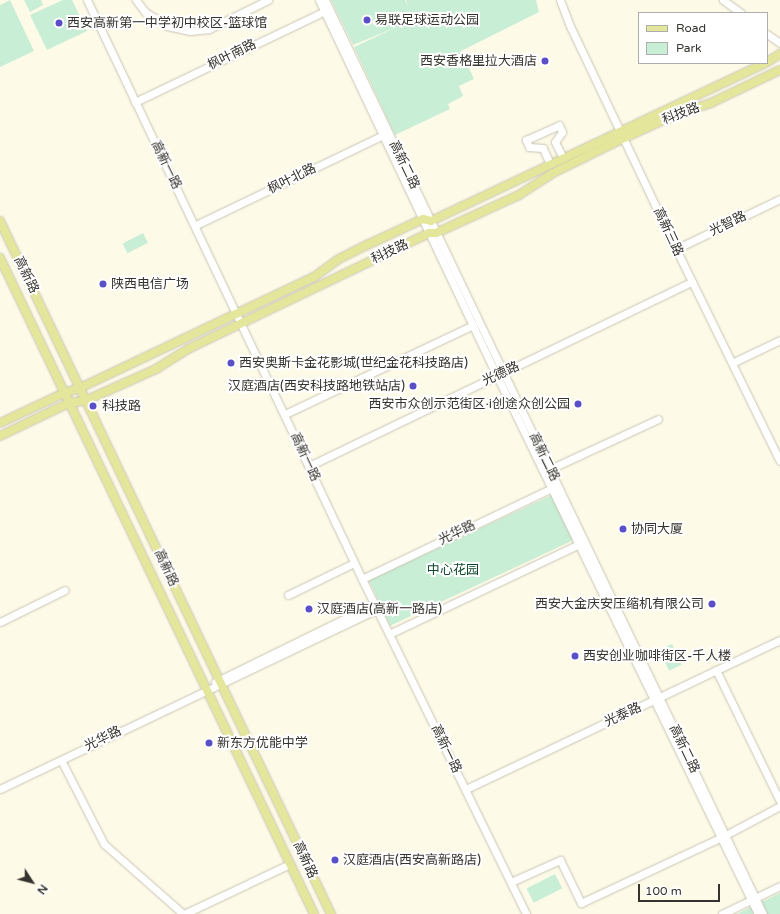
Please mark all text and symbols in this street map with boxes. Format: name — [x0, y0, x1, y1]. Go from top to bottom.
place label: 易联足球运动公园 — [375, 12, 479, 28]
legend — [638, 12, 768, 64]
place label: 西安高新第一中学初中校区-篮球馆 — [67, 15, 267, 31]
marker: 易联足球运动公园 — [362, 15, 372, 25]
marker: 西安高新第一中学初中校区-篮球馆 — [54, 18, 64, 28]
text: Road — [676, 21, 706, 35]
street label: 枫叶南路 — [205, 37, 259, 73]
text: Park — [676, 41, 702, 55]
place label: 西安香格里拉大酒店 — [420, 53, 537, 69]
marker: 西安香格里拉大酒店 — [540, 56, 550, 66]
street label: 科技路 — [660, 100, 702, 128]
street label: 高新一路 — [148, 138, 184, 192]
street label: 高新二路 — [386, 138, 422, 192]
street label: 枫叶北路 — [265, 161, 319, 197]
street label: 高新三路 — [650, 205, 686, 259]
street label: 光智路 — [707, 208, 749, 240]
street label: 科技路 — [369, 237, 411, 267]
street label: 高新路 — [10, 254, 42, 296]
place label: 陕西电信广场 — [111, 276, 189, 292]
marker: 陕西电信广场 — [98, 279, 108, 289]
place label: 西安奥斯卡金花影城(世纪金花科技路店) — [239, 355, 468, 371]
marker: 西安奥斯卡金花影城(世纪金花科技路店) — [226, 358, 236, 368]
street label: 光德路 — [480, 359, 522, 389]
place label: 汉庭酒店(西安科技路地铁站店) — [228, 378, 405, 394]
marker: 汉庭酒店(西安科技路地铁站店) — [408, 381, 418, 391]
place label: 西安市众创示范街区·i创途众创公园 — [368, 396, 570, 412]
place label: 科技路 — [102, 398, 141, 414]
marker: 西安市众创示范街区·i创途众创公园 — [573, 399, 583, 409]
marker: 科技路 — [87, 400, 99, 412]
street label: 高新一路 — [287, 430, 323, 484]
street label: 高新二路 — [526, 430, 562, 484]
street label: 光华路 — [436, 517, 478, 549]
place label: 协同大厦 — [631, 521, 683, 537]
marker: 协同大厦 — [618, 524, 628, 534]
street label: 高新路 — [151, 547, 181, 589]
park label: 中心花园 — [427, 562, 479, 578]
place label: 西安大金庆安压缩机有限公司 — [535, 596, 704, 612]
marker: 西安大金庆安压缩机有限公司 — [707, 599, 717, 609]
place label: 汉庭酒店(高新一路店) — [317, 601, 442, 617]
marker: 汉庭酒店(高新一路店) — [304, 604, 314, 614]
place label: 西安创业咖啡街区-千人楼 — [583, 648, 731, 664]
marker: 西安创业咖啡街区-千人楼 — [570, 651, 580, 661]
street label: 光泰路 — [602, 700, 644, 730]
street label: 高新一路 — [428, 722, 464, 776]
street label: 高新二路 — [666, 722, 702, 776]
street label: 光华路 — [82, 723, 124, 755]
place label: 新东方优能中学 — [217, 735, 308, 751]
marker: 新东方优能中学 — [204, 738, 214, 748]
street label: 高新路 — [290, 839, 320, 881]
place label: 汉庭酒店(西安高新路店) — [343, 852, 481, 868]
marker: 汉庭酒店(西安高新路店) — [330, 855, 340, 865]
north arrow — [12, 862, 52, 902]
scale bar — [640, 876, 722, 902]
text: N — [34, 882, 50, 897]
text: 100 m — [645, 884, 682, 898]

